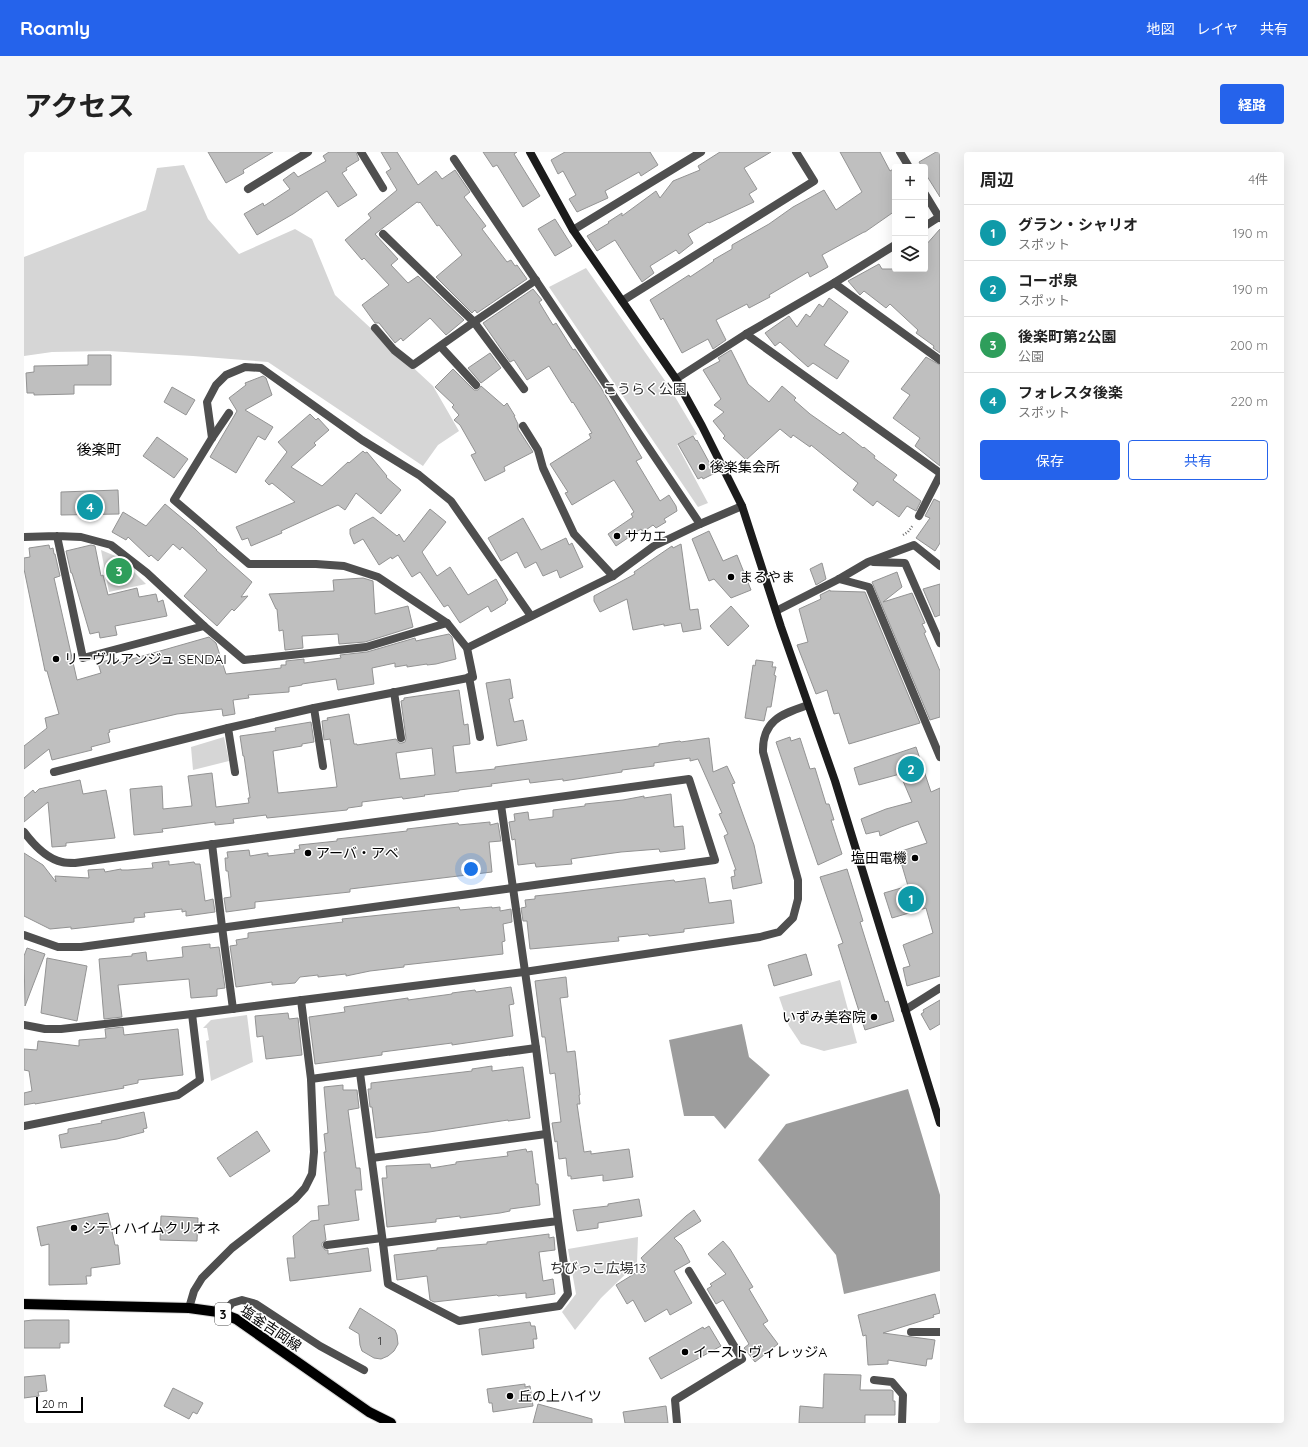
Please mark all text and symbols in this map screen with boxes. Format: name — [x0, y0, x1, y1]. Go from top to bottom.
text: Roamly — [20, 16, 90, 40]
text: 地図 — [1146, 20, 1174, 38]
text: レイヤ — [1196, 20, 1238, 38]
text: 共有 — [1260, 20, 1288, 38]
button: 経路 — [1220, 84, 1284, 124]
text: アクセス — [24, 88, 135, 123]
map controls — [892, 164, 928, 272]
button: + — [892, 164, 928, 200]
text: 周辺 — [980, 169, 1014, 190]
text: 4件 — [1248, 171, 1268, 187]
button: − — [892, 200, 928, 236]
text: グラン・シャリオ — [1018, 215, 1138, 234]
text: 1 — [990, 225, 996, 241]
text: 190 m — [1233, 225, 1268, 241]
button: layers — [892, 236, 928, 272]
text: スポット — [1018, 236, 1070, 252]
text: コーポ泉 — [1018, 271, 1078, 290]
text: 2 — [989, 281, 997, 297]
text: 190 m — [1233, 281, 1268, 297]
text: スポット — [1018, 292, 1070, 308]
text: 後楽町第2公園 — [1018, 327, 1117, 346]
text: 3 — [990, 337, 996, 353]
text: 200 m — [1230, 337, 1268, 353]
text: 公園 — [1018, 348, 1044, 364]
park label: こうらく公園 — [603, 380, 687, 398]
text: フォレスタ後楽 — [1018, 383, 1123, 402]
text: 4 — [989, 393, 997, 409]
text: 220 m — [1230, 393, 1268, 409]
text: スポット — [1018, 404, 1070, 420]
district label: 後楽町 — [76, 440, 122, 459]
button: 保存 — [980, 440, 1120, 480]
button: 共有 — [1128, 440, 1268, 480]
place label: 後楽集会所 — [710, 458, 780, 476]
marker: 後楽集会所 — [697, 462, 707, 472]
pin: 4 — [77, 492, 103, 522]
place label: サカエ — [625, 527, 667, 545]
marker: サカエ — [612, 531, 622, 541]
pin: 3 — [106, 556, 132, 586]
place label: まるやま — [739, 568, 795, 586]
marker: まるやま — [726, 572, 736, 582]
place label: リーヴルアンジュ SENDAI — [64, 650, 227, 668]
marker: リーヴルアンジュ SENDAI — [51, 654, 61, 664]
pin: 2 — [898, 754, 924, 784]
place label: アーバ・アベ — [316, 844, 399, 862]
marker: アーバ・アベ — [303, 848, 313, 858]
place label: 塩田電機 — [851, 849, 907, 867]
marker: 塩田電機 — [910, 853, 920, 863]
your location — [461, 859, 481, 879]
pin: 1 — [898, 884, 924, 914]
place label: いずみ美容院 — [782, 1008, 866, 1026]
marker: いずみ美容院 — [869, 1012, 879, 1022]
place label: シティハイムクリオネ — [82, 1219, 221, 1237]
marker: シティハイムクリオネ — [69, 1223, 79, 1233]
park label: ちびっこ広場13 — [550, 1259, 646, 1277]
street label: 塩釜吉岡線 — [237, 1301, 305, 1355]
road number: 3 — [215, 1303, 231, 1325]
house number: 1 — [378, 1333, 382, 1348]
place label: イーストヴィレッジA — [693, 1343, 827, 1361]
marker: イーストヴィレッジA — [680, 1347, 690, 1357]
place label: 丘の上ハイツ — [518, 1387, 602, 1405]
marker: 丘の上ハイツ — [505, 1391, 515, 1401]
scale bar — [36, 1395, 83, 1414]
text: 20 m — [42, 1397, 68, 1411]

